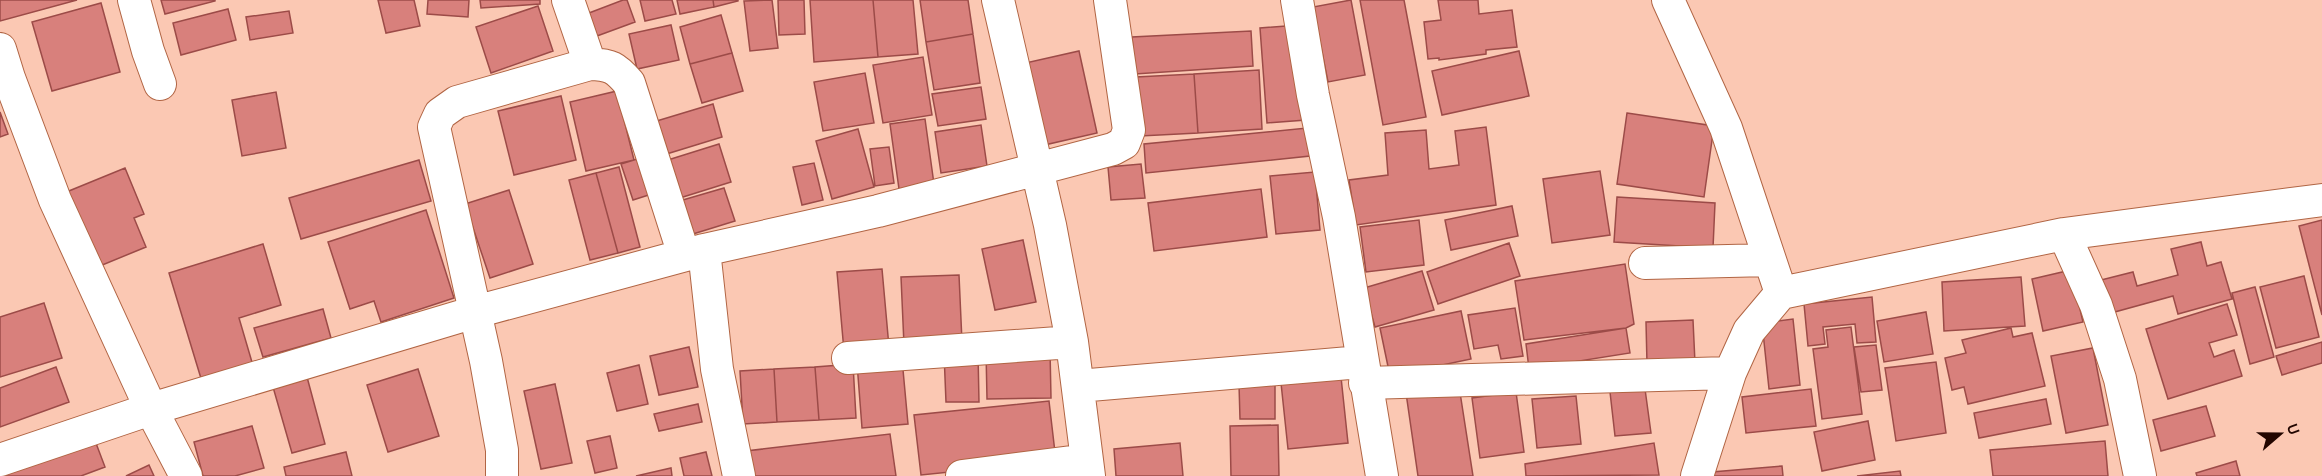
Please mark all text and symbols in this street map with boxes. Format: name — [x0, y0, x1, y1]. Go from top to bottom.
north arrow — [2250, 404, 2310, 464]
text: U — [2283, 421, 2304, 437]

